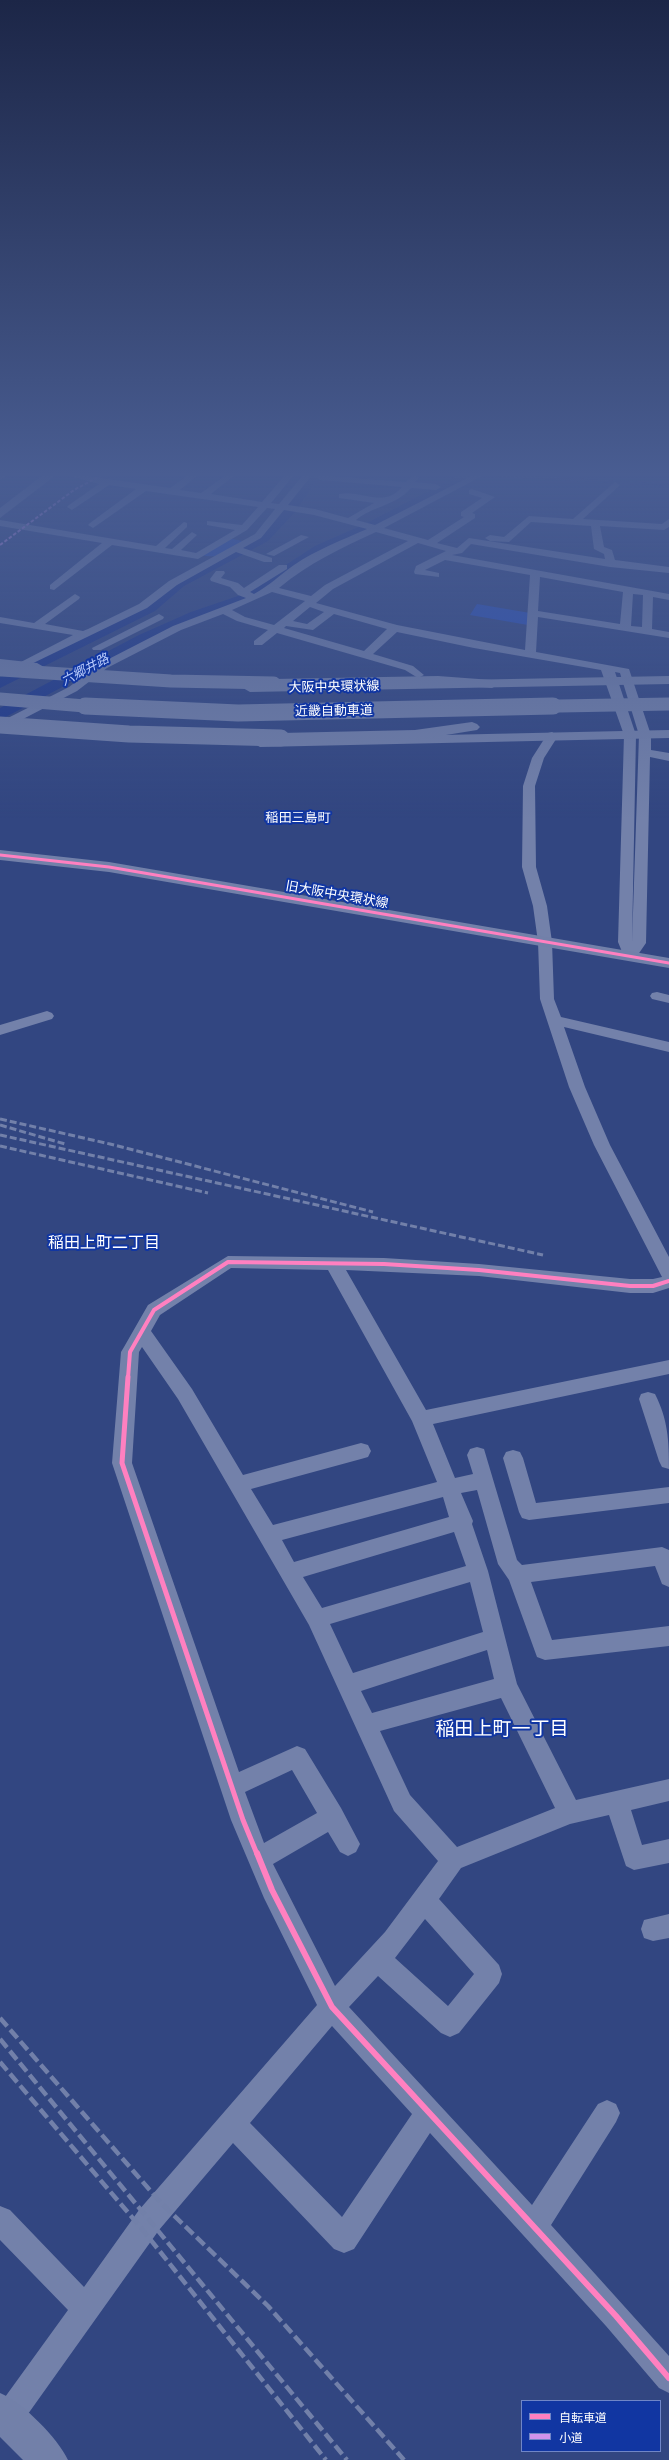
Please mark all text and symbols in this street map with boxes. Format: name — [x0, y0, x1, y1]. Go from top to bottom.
water label: 六郷井路 — [58, 651, 112, 689]
street label: 大阪中央環状線 — [288, 678, 380, 696]
street label: 近畿自動車道 — [295, 703, 373, 719]
district label: 稲田三島町 — [266, 810, 330, 826]
street label: 旧大阪中央環状線 — [284, 878, 390, 912]
district label: 稲田上町二丁目 — [48, 1233, 160, 1253]
district label: 稲田上町一丁目 — [436, 1718, 568, 1740]
legend — [521, 2400, 661, 2452]
text: 自転車道 — [559, 2410, 607, 2425]
text: 小道 — [559, 2430, 583, 2445]

